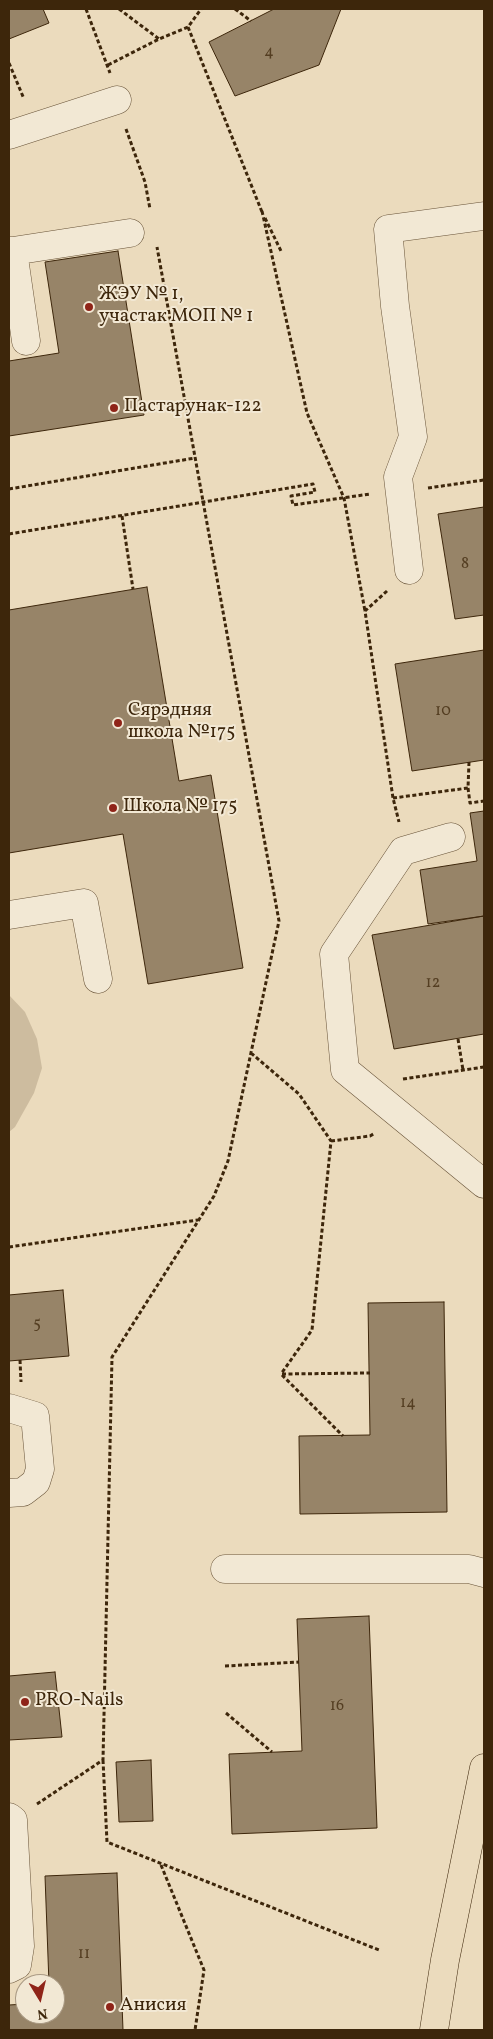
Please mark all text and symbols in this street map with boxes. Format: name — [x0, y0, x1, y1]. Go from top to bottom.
house number: 4 — [264, 43, 274, 63]
place label: ЖЭУ № 1, участак МОП № 1 — [99, 285, 253, 329]
marker: ЖЭУ № 1, участак МОП № 1 — [83, 301, 95, 313]
place label: Пастарунак-122 — [124, 397, 262, 419]
marker: Пастарунак-122 — [108, 402, 120, 414]
house number: 8 — [461, 555, 469, 575]
place label: Сярэдняя школа №175 — [128, 701, 235, 745]
house number: 10 — [435, 702, 451, 722]
marker: Сярэдняя школа №175 — [112, 717, 124, 729]
place label: Школа № 175 — [123, 797, 237, 819]
marker: Школа № 175 — [107, 802, 119, 814]
house number: 12 — [426, 974, 440, 994]
house number: 5 — [33, 1315, 41, 1335]
house number: 14 — [400, 1394, 416, 1414]
place label: PRO-Nails — [35, 1691, 123, 1713]
marker: PRO-Nails — [19, 1696, 31, 1708]
house number: 16 — [330, 1697, 344, 1717]
house number: 11 — [78, 1945, 90, 1965]
north arrow — [15, 1974, 65, 2024]
place label: Анисия — [120, 1996, 186, 2018]
marker: Анисия — [104, 2001, 116, 2013]
text: N — [36, 2003, 49, 2023]

